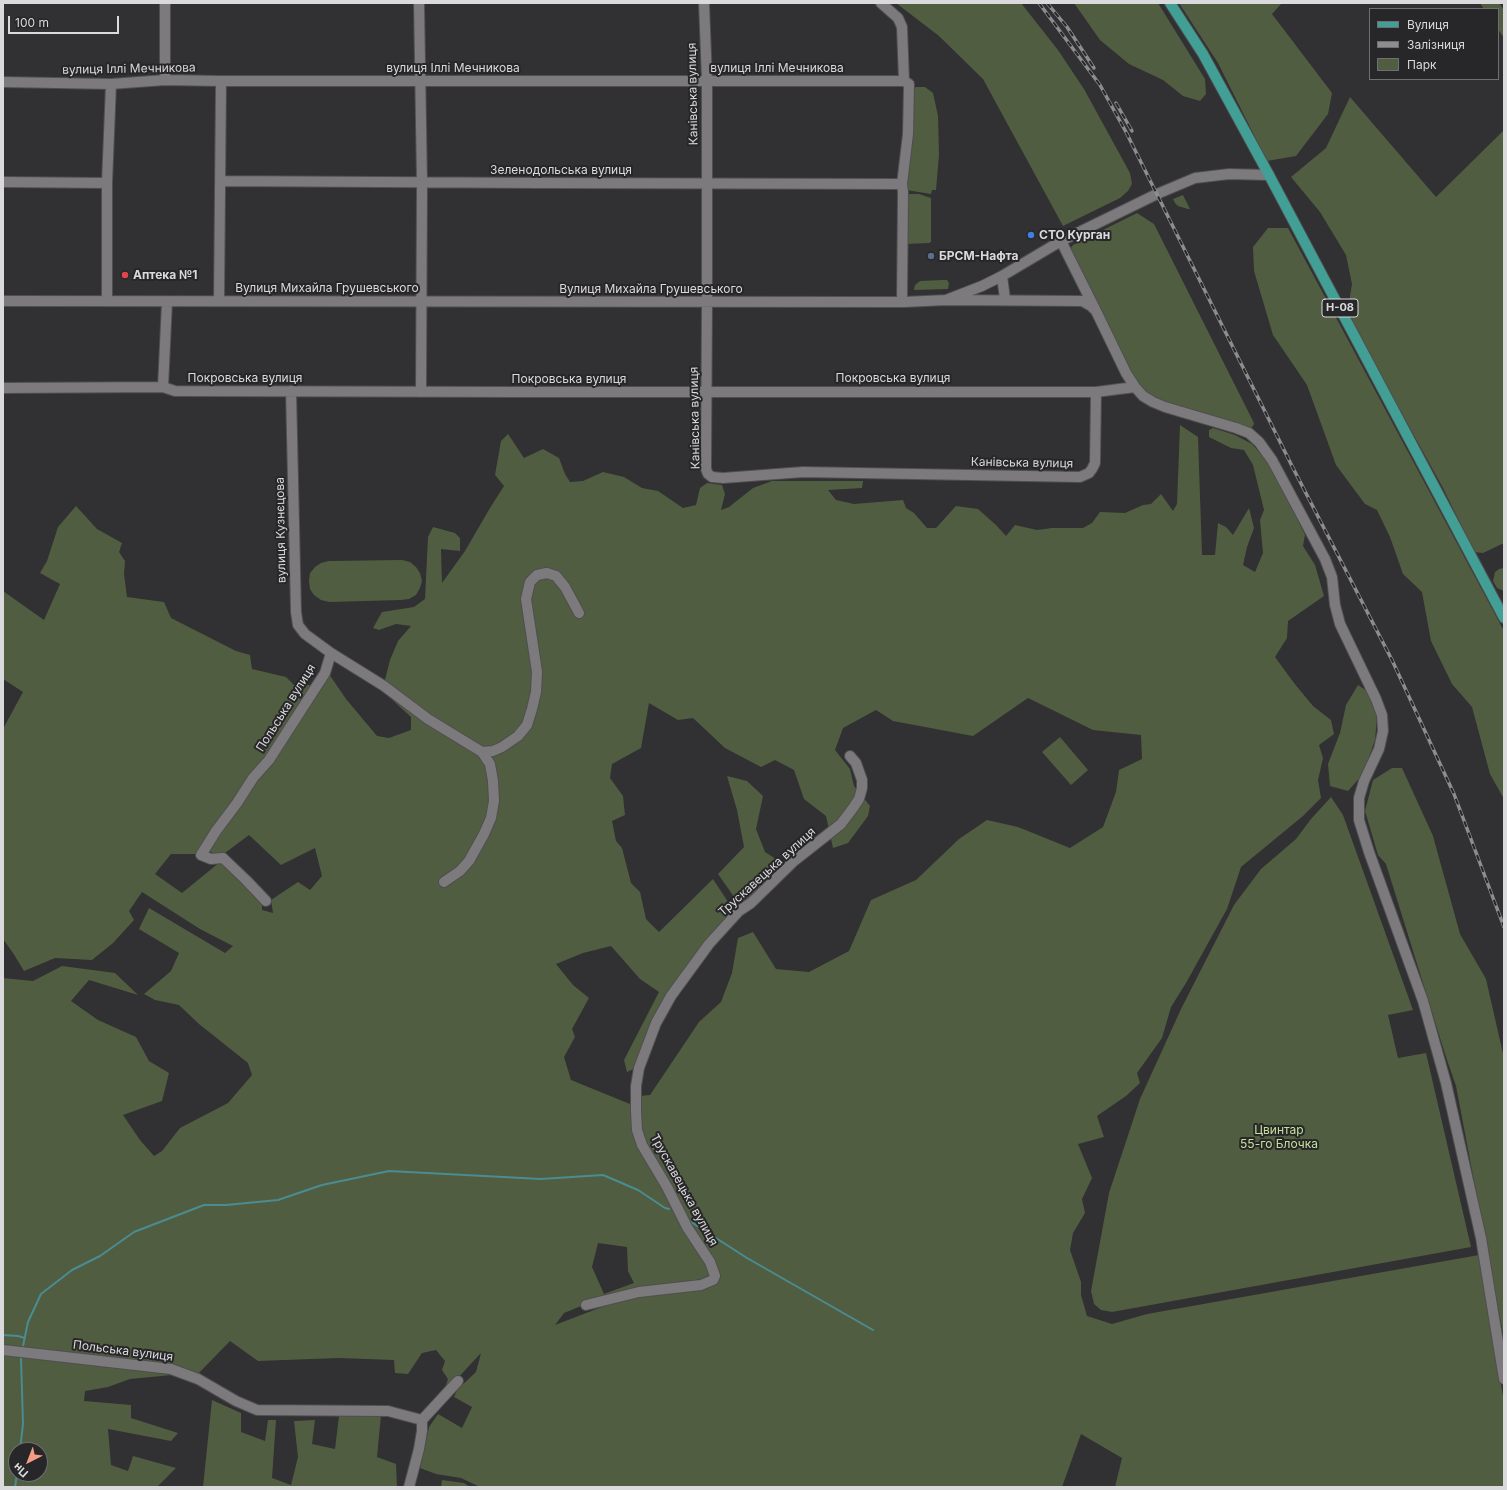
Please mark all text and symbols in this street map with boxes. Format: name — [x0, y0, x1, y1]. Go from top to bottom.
scale bar — [10, 8, 121, 34]
legend — [1369, 8, 1499, 80]
text: 100 m — [15, 15, 49, 30]
text: Вулиця — [1407, 17, 1449, 32]
text: Залізниця — [1407, 37, 1465, 52]
street label: Канівська вулиця — [685, 43, 701, 145]
text: Парк — [1407, 57, 1437, 72]
street label: вулиця Іллі Мечникова — [62, 61, 196, 77]
street label: вулиця Іллі Мечникова — [386, 61, 520, 75]
street label: вулиця Іллі Мечникова — [710, 61, 844, 75]
street label: Зеленодольська вулиця — [490, 163, 632, 177]
place label: СТО Курган — [1039, 228, 1110, 242]
marker: СТО Курган — [1026, 230, 1036, 240]
place label: БРСМ-Нафта — [939, 249, 1019, 263]
marker: БРСМ-Нафта — [926, 251, 936, 261]
place label: Аптека №1 — [133, 268, 198, 282]
marker: Аптека №1 — [120, 270, 130, 280]
street label: Вулиця Михайла Грушевського — [235, 281, 419, 295]
street label: Вулиця Михайла Грушевського — [559, 282, 743, 296]
road number: Н-08 — [1322, 299, 1358, 317]
street label: Канівська вулиця — [687, 367, 703, 469]
street label: Покровська вулиця — [188, 371, 302, 385]
street label: Покровська вулиця — [836, 371, 950, 385]
street label: Покровська вулиця — [512, 372, 626, 386]
street label: Канівська вулиця — [971, 455, 1073, 471]
street label: вулиця Кузнєцова — [273, 477, 289, 583]
street label: Польська вулиця — [253, 661, 319, 755]
street label: Трускавецька вулиця — [715, 825, 819, 919]
park label: Цвинтар 55-го Блочка — [1240, 1123, 1318, 1151]
street label: Трускавецька вулиця — [647, 1131, 721, 1249]
street label: Польська вулиця — [72, 1338, 174, 1364]
north arrow — [8, 1442, 48, 1482]
text: Пн — [10, 1460, 31, 1480]

